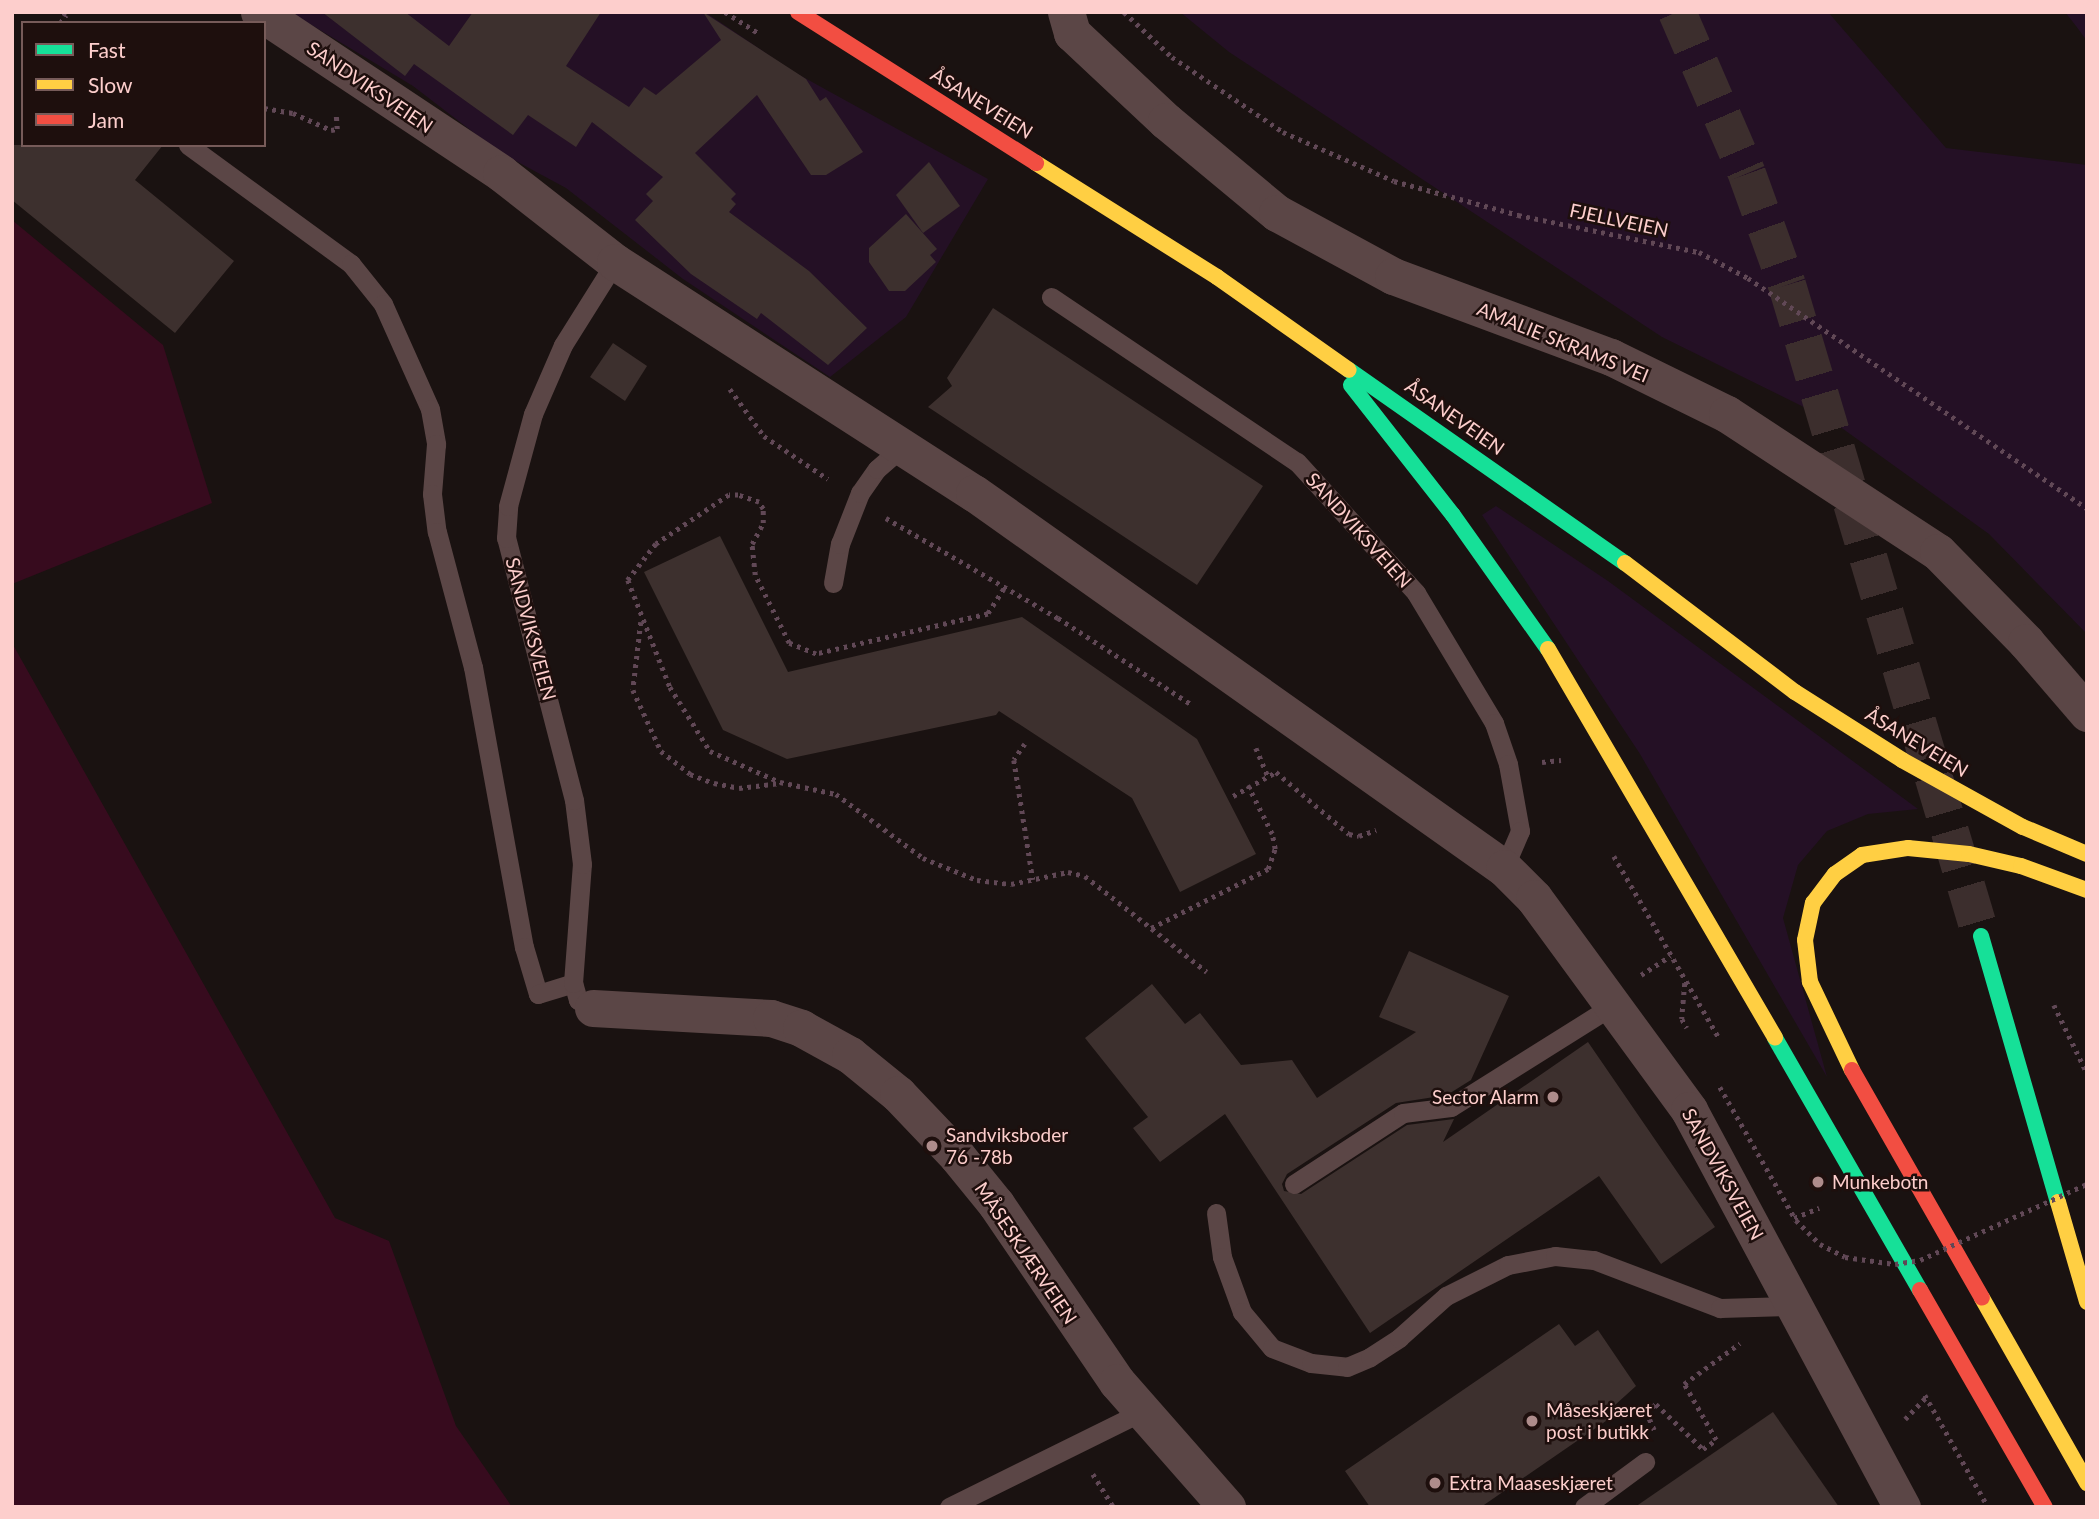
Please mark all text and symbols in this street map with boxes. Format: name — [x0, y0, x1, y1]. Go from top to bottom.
legend — [21, 21, 266, 147]
street label: SANDVIKSVEIEN — [303, 36, 437, 138]
text: Fast — [88, 37, 125, 62]
street label: ÅSANEVEIEN — [927, 63, 1037, 143]
text: Slow — [88, 72, 132, 97]
text: Jam — [88, 107, 124, 132]
street label: FJELLVEIEN — [1568, 198, 1670, 242]
street label: AMALIE SKRAMS VEI — [1473, 297, 1653, 387]
street label: ÅSANEVEIEN — [1401, 374, 1509, 460]
street label: SANDVIKSVEIEN — [1301, 468, 1417, 592]
street label: SANDVIKSVEIEN — [501, 555, 561, 703]
street label: ÅSANEVEIEN — [1861, 702, 1973, 782]
place label: Sector Alarm — [1431, 1086, 1539, 1108]
marker: Sector Alarm — [1545, 1089, 1561, 1105]
street label: SANDVIKSVEIEN — [1677, 1104, 1769, 1244]
place label: Sandviksboder 76 -78b — [946, 1124, 1068, 1168]
marker: Sandviksboder 76 -78b — [924, 1138, 940, 1154]
place label: Munkebotn — [1832, 1171, 1928, 1193]
marker: Munkebotn — [1810, 1174, 1826, 1190]
street label: MÅSESKJÆRVEIEN — [970, 1178, 1082, 1328]
place label: Måseskjæret post i butikk — [1546, 1399, 1652, 1443]
marker: Måseskjæret post i butikk — [1524, 1413, 1540, 1429]
place label: Extra Maaseskjæret — [1449, 1472, 1613, 1494]
marker: Extra Maaseskjæret — [1427, 1475, 1443, 1491]

